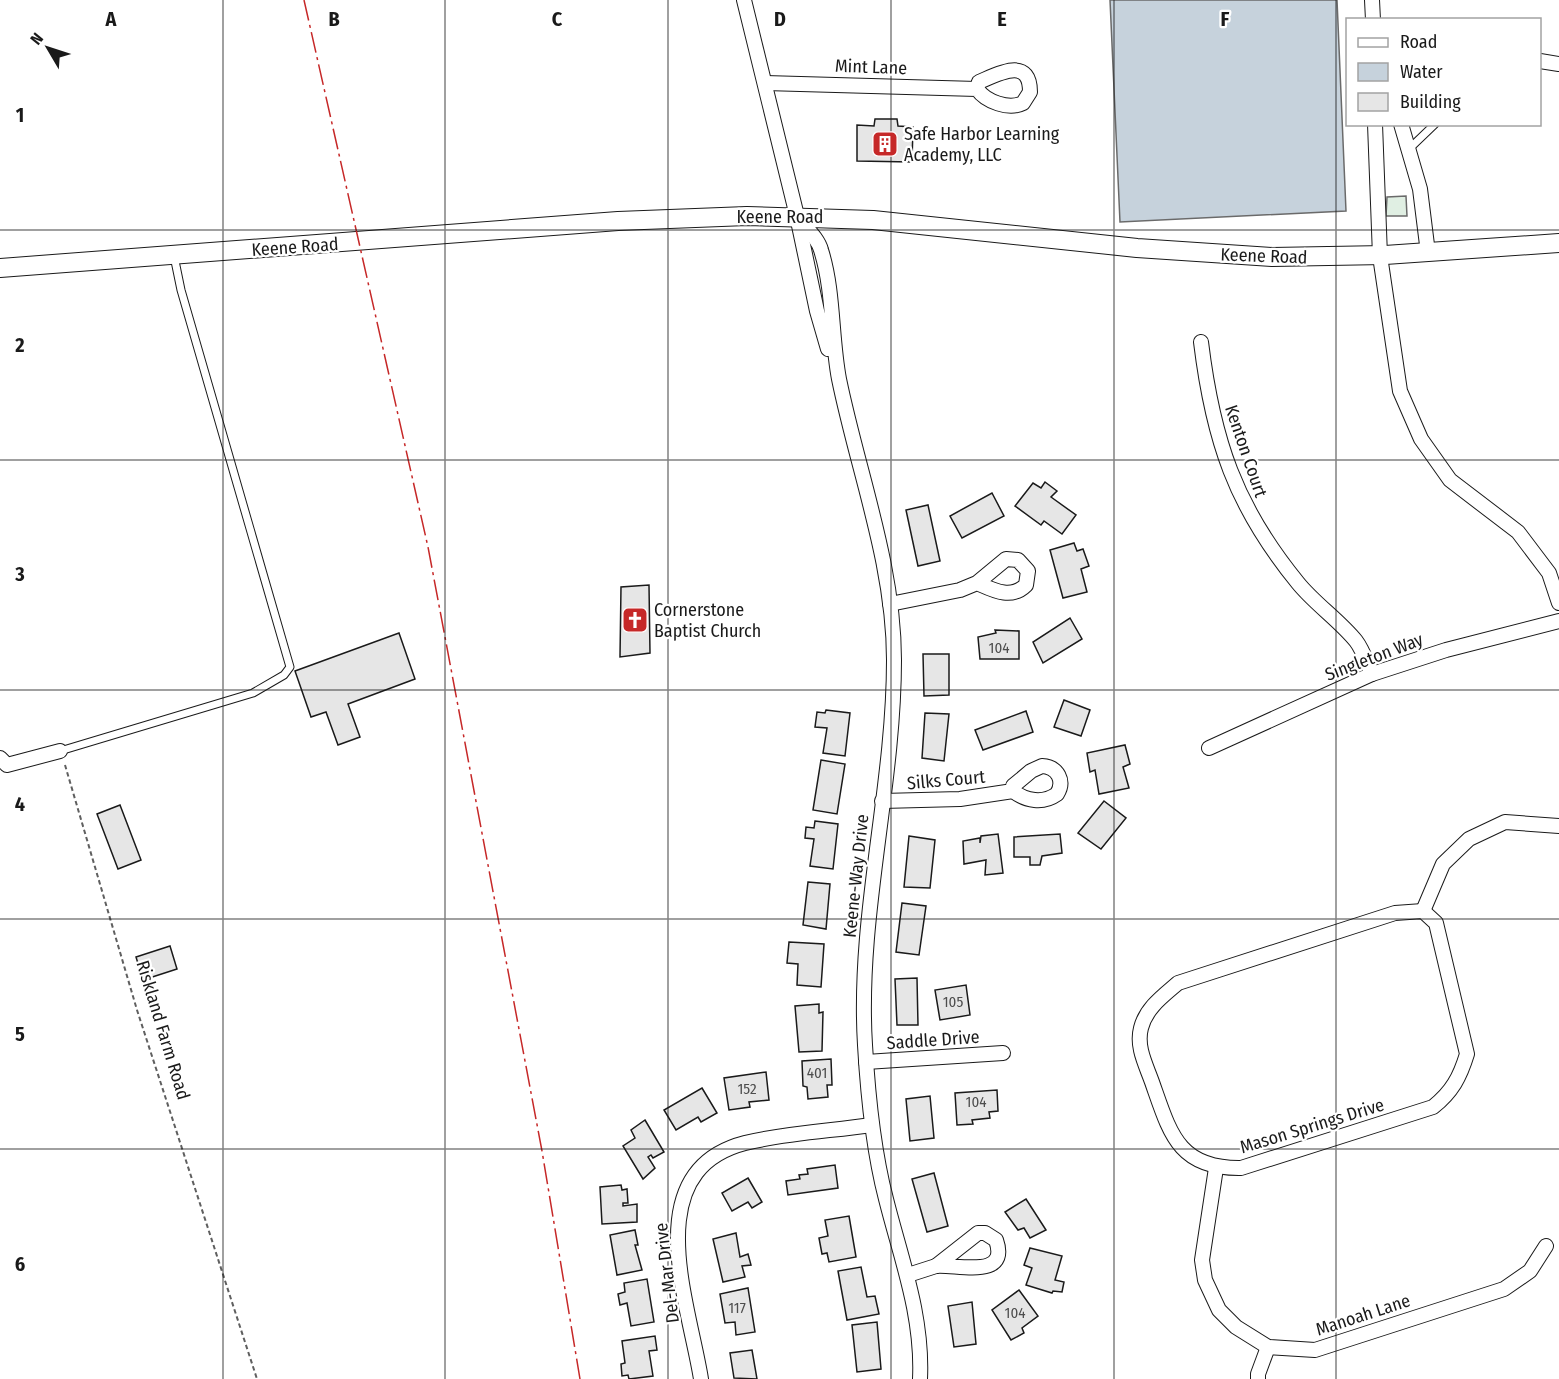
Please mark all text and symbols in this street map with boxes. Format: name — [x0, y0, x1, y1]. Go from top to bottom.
text: A — [105, 7, 118, 31]
text: B — [328, 7, 340, 31]
text: C — [552, 7, 563, 31]
text: D — [774, 7, 786, 31]
text: E — [997, 7, 1007, 31]
text: F — [1221, 7, 1230, 31]
north arrow — [18, 18, 78, 78]
legend — [1346, 18, 1541, 126]
text: N — [26, 29, 47, 49]
text: Road — [1400, 31, 1437, 53]
street label: Mint Lane — [835, 55, 907, 79]
text: Water — [1400, 61, 1443, 83]
text: Building — [1400, 91, 1461, 113]
text: 1 — [16, 103, 24, 127]
place label: Safe Harbor Learning Academy, LLC — [904, 123, 1060, 166]
building icon: Safe Harbor Learning Academy, LLC — [870, 129, 900, 159]
street label: Keene Road — [737, 206, 823, 228]
street label: Keene Road — [251, 233, 339, 261]
street label: Keene Road — [1220, 243, 1308, 269]
text: 2 — [14, 333, 25, 357]
street label: Kenton Court — [1220, 402, 1272, 500]
text: 3 — [14, 562, 25, 586]
place label: Cornerstone Baptist Church — [654, 599, 761, 642]
church icon: Cornerstone Baptist Church — [620, 605, 650, 635]
street label: Singleton Way — [1322, 628, 1426, 686]
house number: 104 — [989, 639, 1009, 657]
street label: Silks Court — [906, 766, 986, 794]
text: 4 — [15, 792, 25, 816]
street label: Keene-Way Drive — [839, 813, 873, 939]
street label: Riskland Farm Road — [131, 958, 195, 1102]
house number: 105 — [943, 993, 963, 1011]
text: 5 — [15, 1022, 25, 1046]
street label: Saddle Drive — [886, 1026, 980, 1054]
house number: 401 — [807, 1064, 827, 1082]
house number: 152 — [737, 1080, 757, 1098]
house number: 104 — [966, 1093, 986, 1111]
street label: Mason Springs Drive — [1237, 1094, 1387, 1158]
street label: Del-Mar Drive — [650, 1222, 684, 1324]
text: 6 — [15, 1252, 25, 1276]
street label: Manoah Lane — [1313, 1289, 1413, 1341]
house number: 117 — [728, 1299, 746, 1317]
house number: 104 — [1005, 1304, 1025, 1322]

